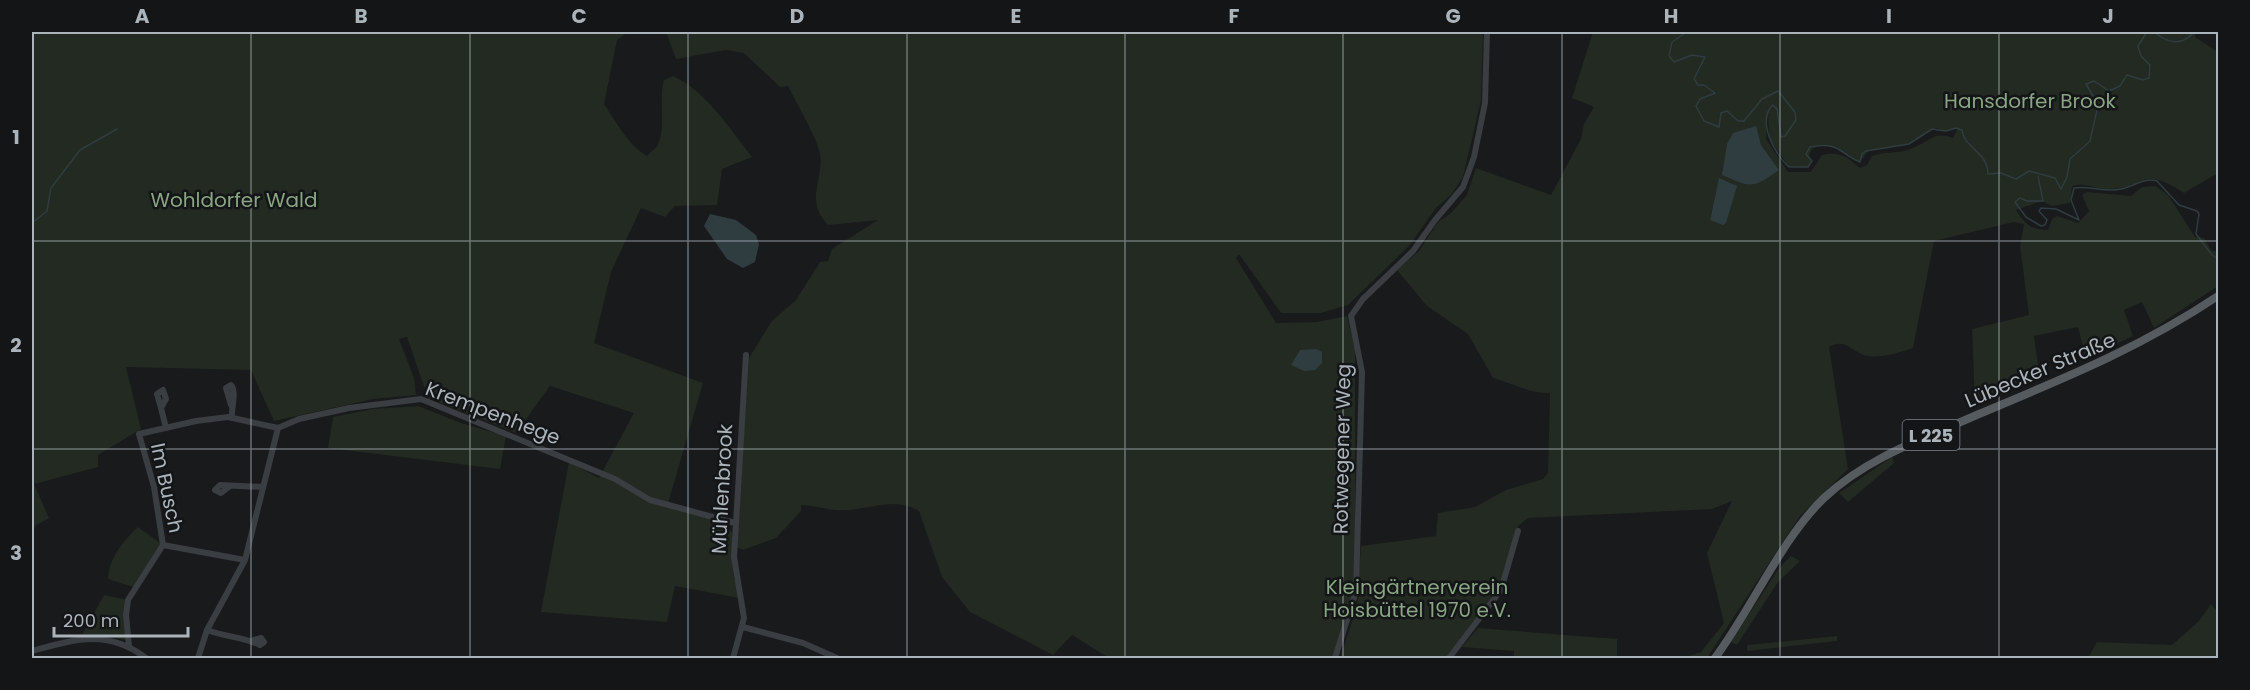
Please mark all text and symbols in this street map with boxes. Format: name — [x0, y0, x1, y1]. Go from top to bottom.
text: A — [135, 2, 150, 30]
text: B — [354, 2, 368, 30]
text: C — [571, 2, 587, 30]
text: D — [790, 2, 804, 30]
text: E — [1011, 2, 1021, 30]
text: F — [1229, 2, 1240, 30]
text: G — [1445, 2, 1461, 30]
text: H — [1664, 2, 1678, 30]
text: I — [1886, 2, 1892, 30]
text: J — [2102, 2, 2114, 30]
park label: Hansdorfer Brook — [1944, 87, 2117, 115]
text: 1 — [12, 123, 20, 151]
park label: Wohldorfer Wald — [150, 186, 318, 214]
street label: Lübecker Straße — [1960, 326, 2120, 414]
text: 2 — [10, 331, 22, 359]
street label: Rotwegener Weg — [1327, 364, 1357, 534]
street label: Krempenhege — [422, 374, 564, 452]
road number: L 225 — [1902, 420, 1960, 450]
street label: Mühlenbrook — [705, 423, 739, 555]
street label: Im Busch — [144, 440, 190, 536]
text: 3 — [10, 539, 22, 567]
park label: Kleingärtnerverein Hoisbüttel 1970 e.V. — [1323, 573, 1511, 624]
scale bar — [54, 600, 188, 638]
text: 200 m — [63, 608, 119, 633]

